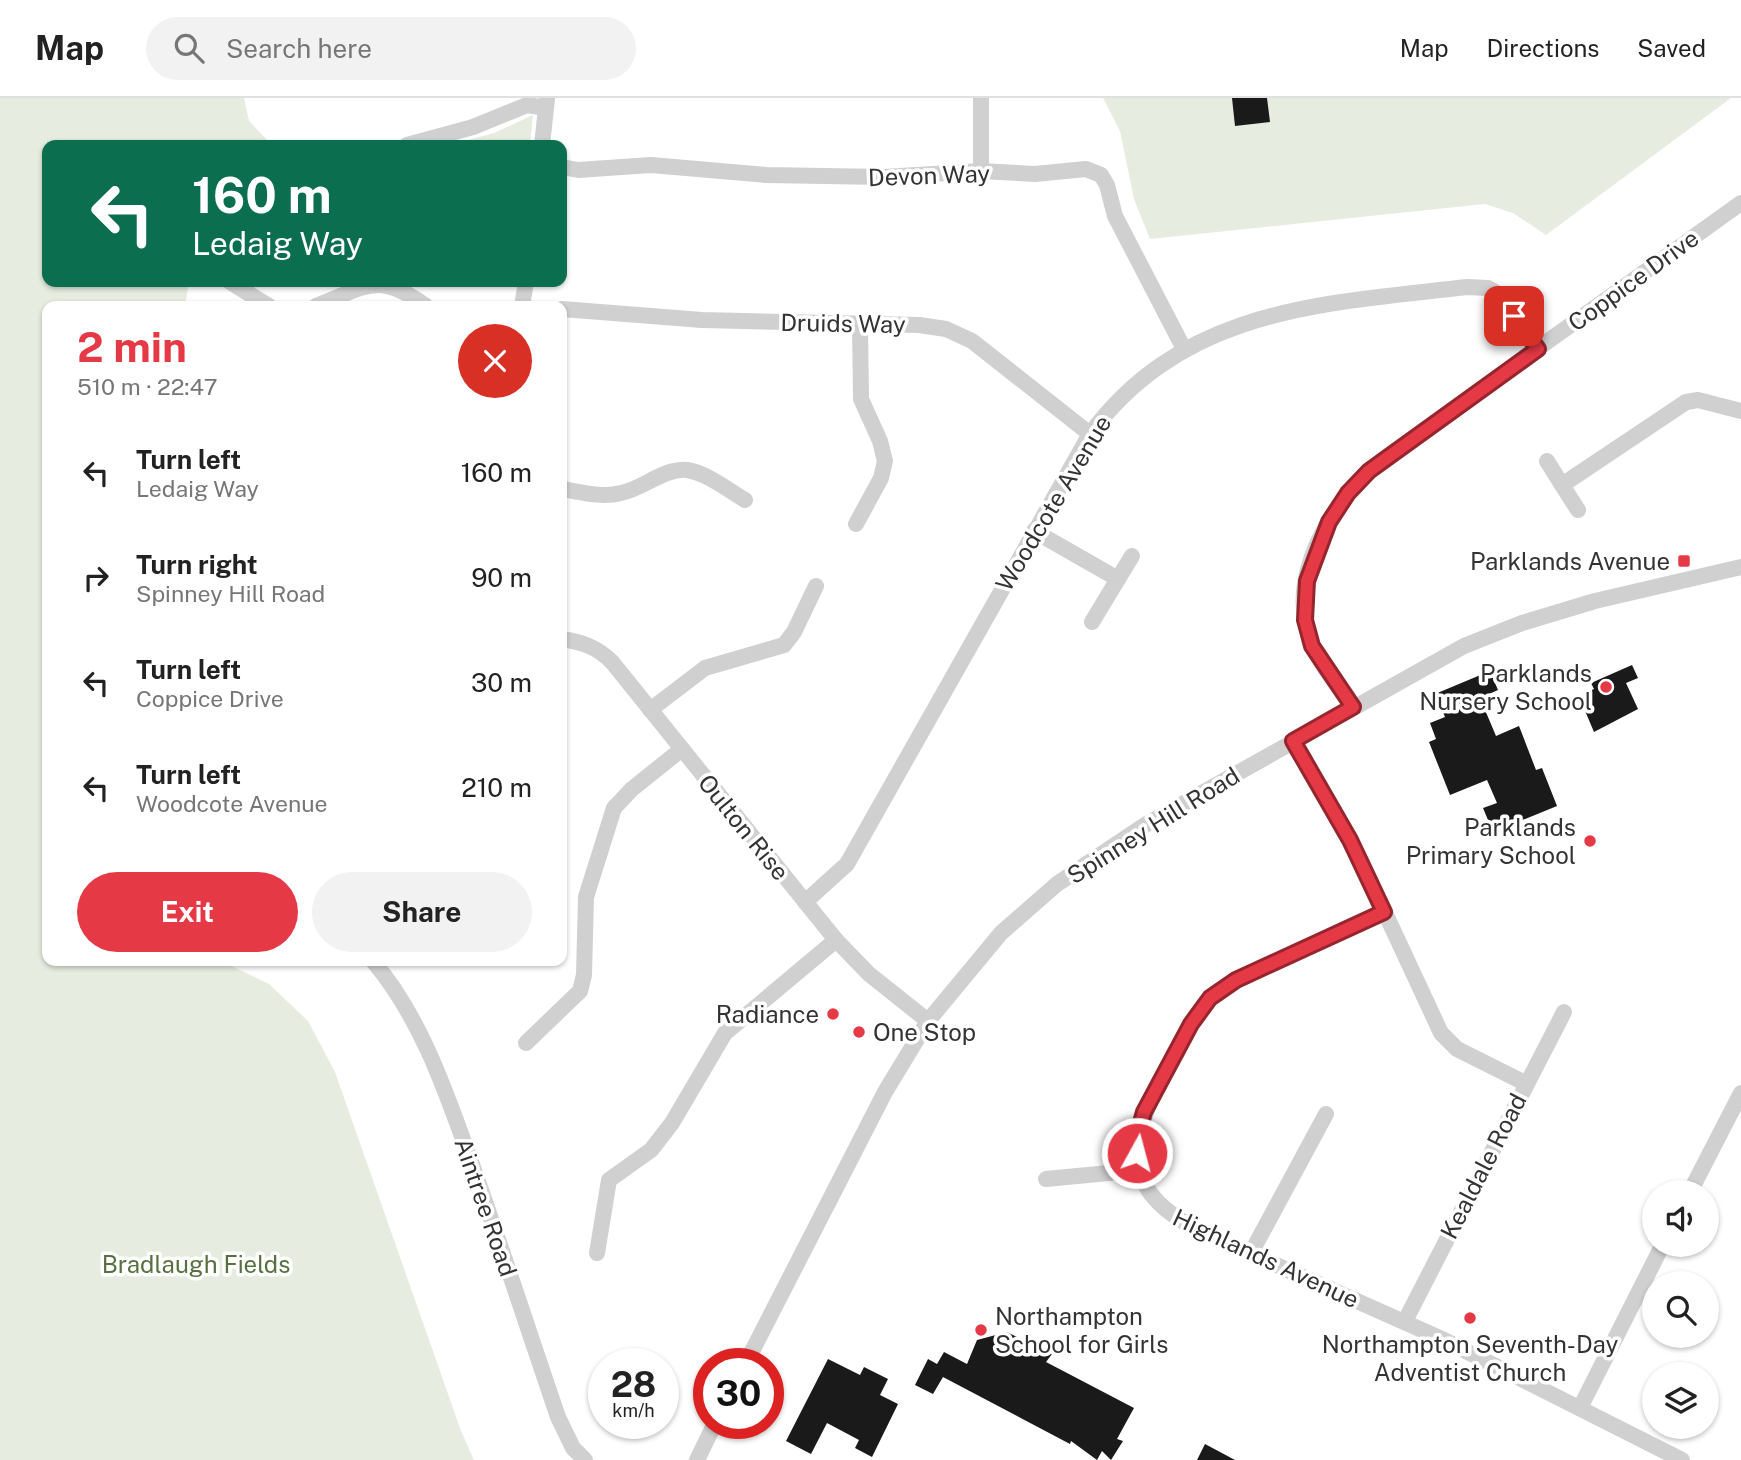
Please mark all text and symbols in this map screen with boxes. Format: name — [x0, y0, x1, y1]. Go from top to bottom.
search box — [146, 17, 636, 80]
text: Map — [35, 29, 104, 67]
icon: search — [170, 29, 208, 67]
text: Search here — [226, 33, 372, 64]
text: Map — [1400, 34, 1449, 62]
text: Directions — [1487, 34, 1599, 62]
text: Saved — [1637, 34, 1706, 62]
street label: Devon Way — [867, 159, 991, 191]
text: 160 m — [192, 166, 332, 224]
icon: left — [77, 168, 168, 259]
street label: Coppice Drive — [1562, 223, 1704, 337]
text: Ledaig Way — [192, 225, 363, 262]
pin — [1484, 286, 1544, 346]
icon: arrive — [1495, 297, 1533, 335]
street label: Druids Way — [780, 308, 906, 338]
text: 2 min — [77, 322, 187, 371]
button: close — [458, 324, 532, 398]
text: 510 m · 22:47 — [77, 373, 218, 400]
street label: Woodcote Avenue — [990, 410, 1116, 596]
text: Turn left — [136, 444, 241, 475]
icon: left — [77, 454, 115, 492]
text: 160 m — [461, 457, 532, 488]
text: Ledaig Way — [136, 475, 259, 502]
place label: Parklands Avenue — [1470, 547, 1670, 575]
text: Turn right — [136, 549, 258, 580]
marker: Parklands Avenue — [1676, 553, 1692, 569]
icon: right — [77, 559, 115, 597]
text: 90 m — [471, 562, 532, 593]
text: Spinney Hill Road — [136, 580, 325, 607]
text: Turn left — [136, 654, 241, 685]
place label: Parklands Nursery School — [1419, 659, 1592, 715]
icon: left — [77, 664, 115, 702]
text: 30 m — [471, 667, 532, 698]
marker: Parklands Nursery School — [1598, 679, 1614, 695]
text: Coppice Drive — [136, 685, 284, 712]
text: Turn left — [136, 759, 241, 790]
street label: Spinney Hill Road — [1062, 761, 1244, 889]
street label: Oulton Rise — [693, 768, 795, 886]
icon: left — [77, 769, 115, 807]
text: 210 m — [461, 772, 532, 803]
text: Woodcote Avenue — [136, 790, 328, 817]
place label: Parklands Primary School — [1406, 813, 1576, 869]
marker: Parklands Primary School — [1582, 833, 1598, 849]
button: Exit — [77, 872, 298, 952]
button: Share — [312, 872, 532, 952]
place label: Radiance — [716, 1000, 819, 1028]
marker: Radiance — [825, 1006, 841, 1022]
place label: One Stop — [873, 1018, 976, 1046]
marker: One Stop — [851, 1024, 867, 1040]
street label: Kealdale Road — [1434, 1089, 1532, 1243]
position arrow — [1100, 1116, 1174, 1190]
street label: Aintree Road — [449, 1134, 523, 1280]
map controls — [1642, 1180, 1719, 1439]
button: sound — [1642, 1180, 1719, 1257]
street label: Highlands Avenue — [1169, 1203, 1363, 1313]
park label: Bradlaugh Fields — [102, 1250, 290, 1278]
button: search — [1642, 1271, 1719, 1348]
place label: Northampton School for Girls — [995, 1302, 1168, 1358]
marker: Northampton Seventh-Day Adventist Church — [1462, 1310, 1478, 1326]
marker: Northampton School for Girls — [973, 1322, 989, 1338]
place label: Northampton Seventh-Day Adventist Church — [1322, 1330, 1618, 1386]
speed limit sign: 30 — [693, 1348, 784, 1439]
button: layers — [1642, 1362, 1719, 1439]
text: 28 — [611, 1364, 656, 1405]
text: km/h — [612, 1400, 655, 1421]

